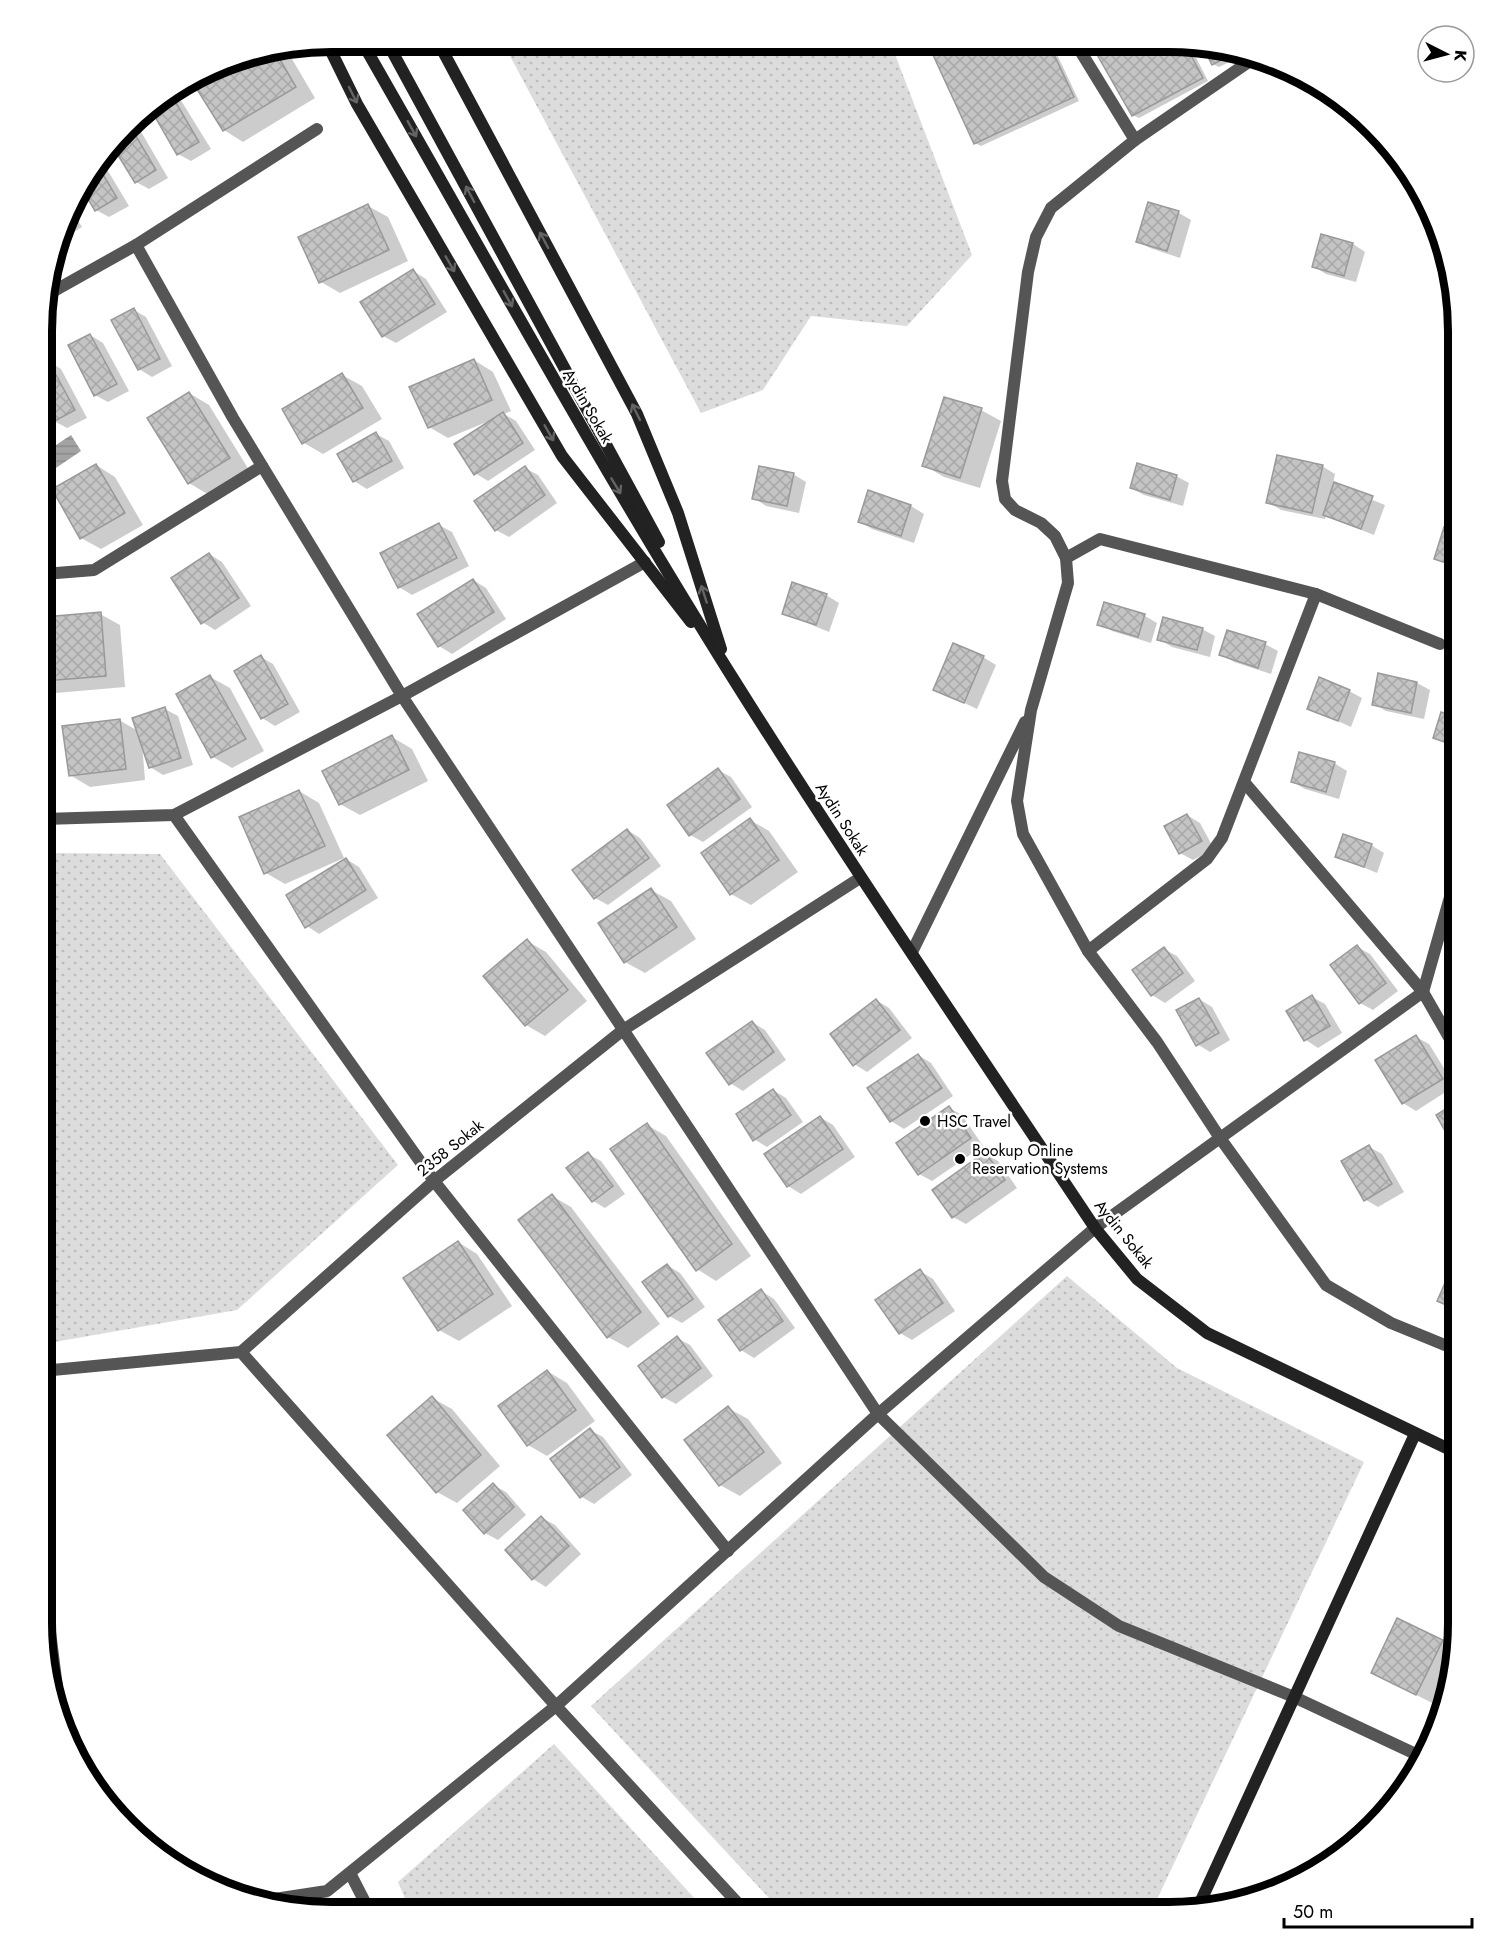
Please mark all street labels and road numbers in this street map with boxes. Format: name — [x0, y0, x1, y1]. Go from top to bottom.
street label: Aydin Sokak — [557, 364, 619, 448]
street label: Aydin Sokak — [810, 778, 875, 861]
street label: 2358 Sokak — [412, 1113, 489, 1182]
street label: Aydin Sokak — [1089, 1195, 1160, 1274]

